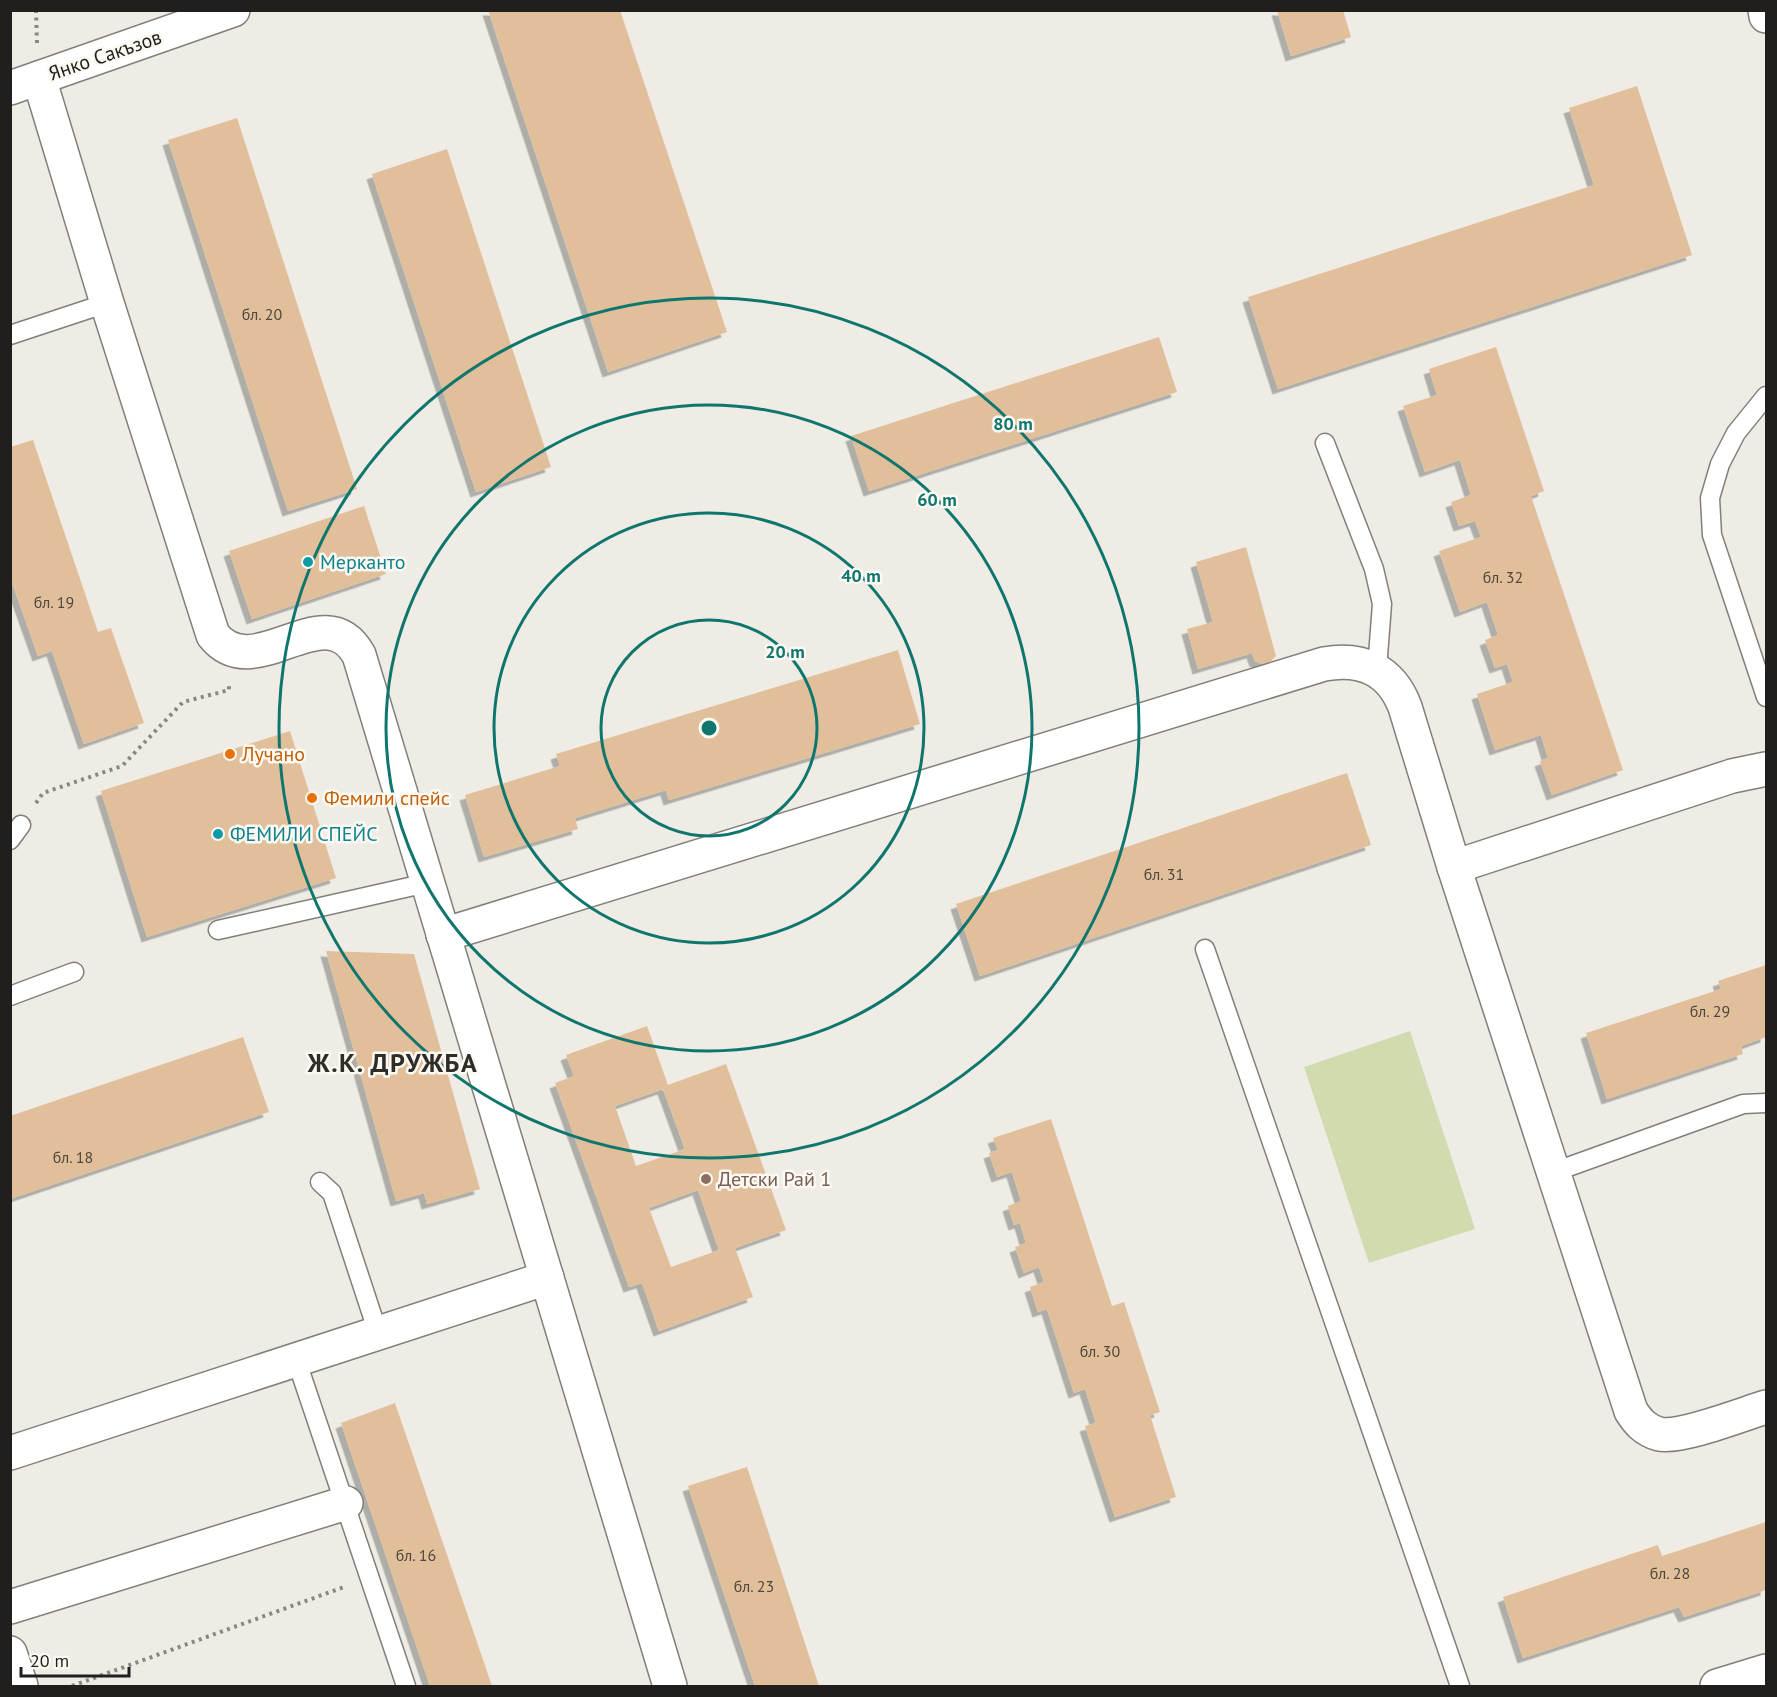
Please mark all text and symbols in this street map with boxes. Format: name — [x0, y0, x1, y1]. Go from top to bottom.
street label: Янко Сакъзов — [45, 24, 165, 86]
house number: бл. 20 — [242, 304, 282, 324]
text: 80 m — [993, 412, 1033, 435]
text: 60 m — [917, 488, 957, 511]
place label: Мерканто — [320, 549, 405, 575]
marker: Мерканто — [301, 555, 315, 569]
text: 40 m — [841, 564, 881, 587]
house number: бл. 32 — [1483, 567, 1523, 587]
house number: бл. 19 — [34, 592, 74, 612]
text: 20 m — [765, 640, 805, 663]
centre of rings — [699, 718, 719, 738]
place label: Лучано — [241, 741, 305, 767]
marker: Лучано — [223, 747, 237, 761]
place label: Фемили спейс — [324, 785, 450, 811]
marker: Фемили спейс — [305, 791, 319, 805]
place label: ФЕМИЛИ СПЕЙС — [230, 821, 378, 847]
marker: ФЕМИЛИ СПЕЙС — [211, 827, 225, 841]
house number: бл. 31 — [1144, 864, 1184, 884]
house number: бл. 29 — [1690, 1001, 1730, 1021]
district label: Ж.К. ДРУЖБА — [307, 1046, 478, 1079]
house number: бл. 18 — [53, 1147, 93, 1167]
place label: Детски Рай 1 — [718, 1166, 831, 1192]
marker: Детски Рай 1 — [699, 1172, 713, 1186]
house number: бл. 30 — [1080, 1341, 1120, 1361]
house number: бл. 16 — [396, 1545, 436, 1565]
house number: бл. 28 — [1650, 1563, 1690, 1583]
house number: бл. 23 — [734, 1576, 774, 1596]
scale bar — [21, 1640, 129, 1678]
text: 20 m — [30, 1649, 69, 1672]

